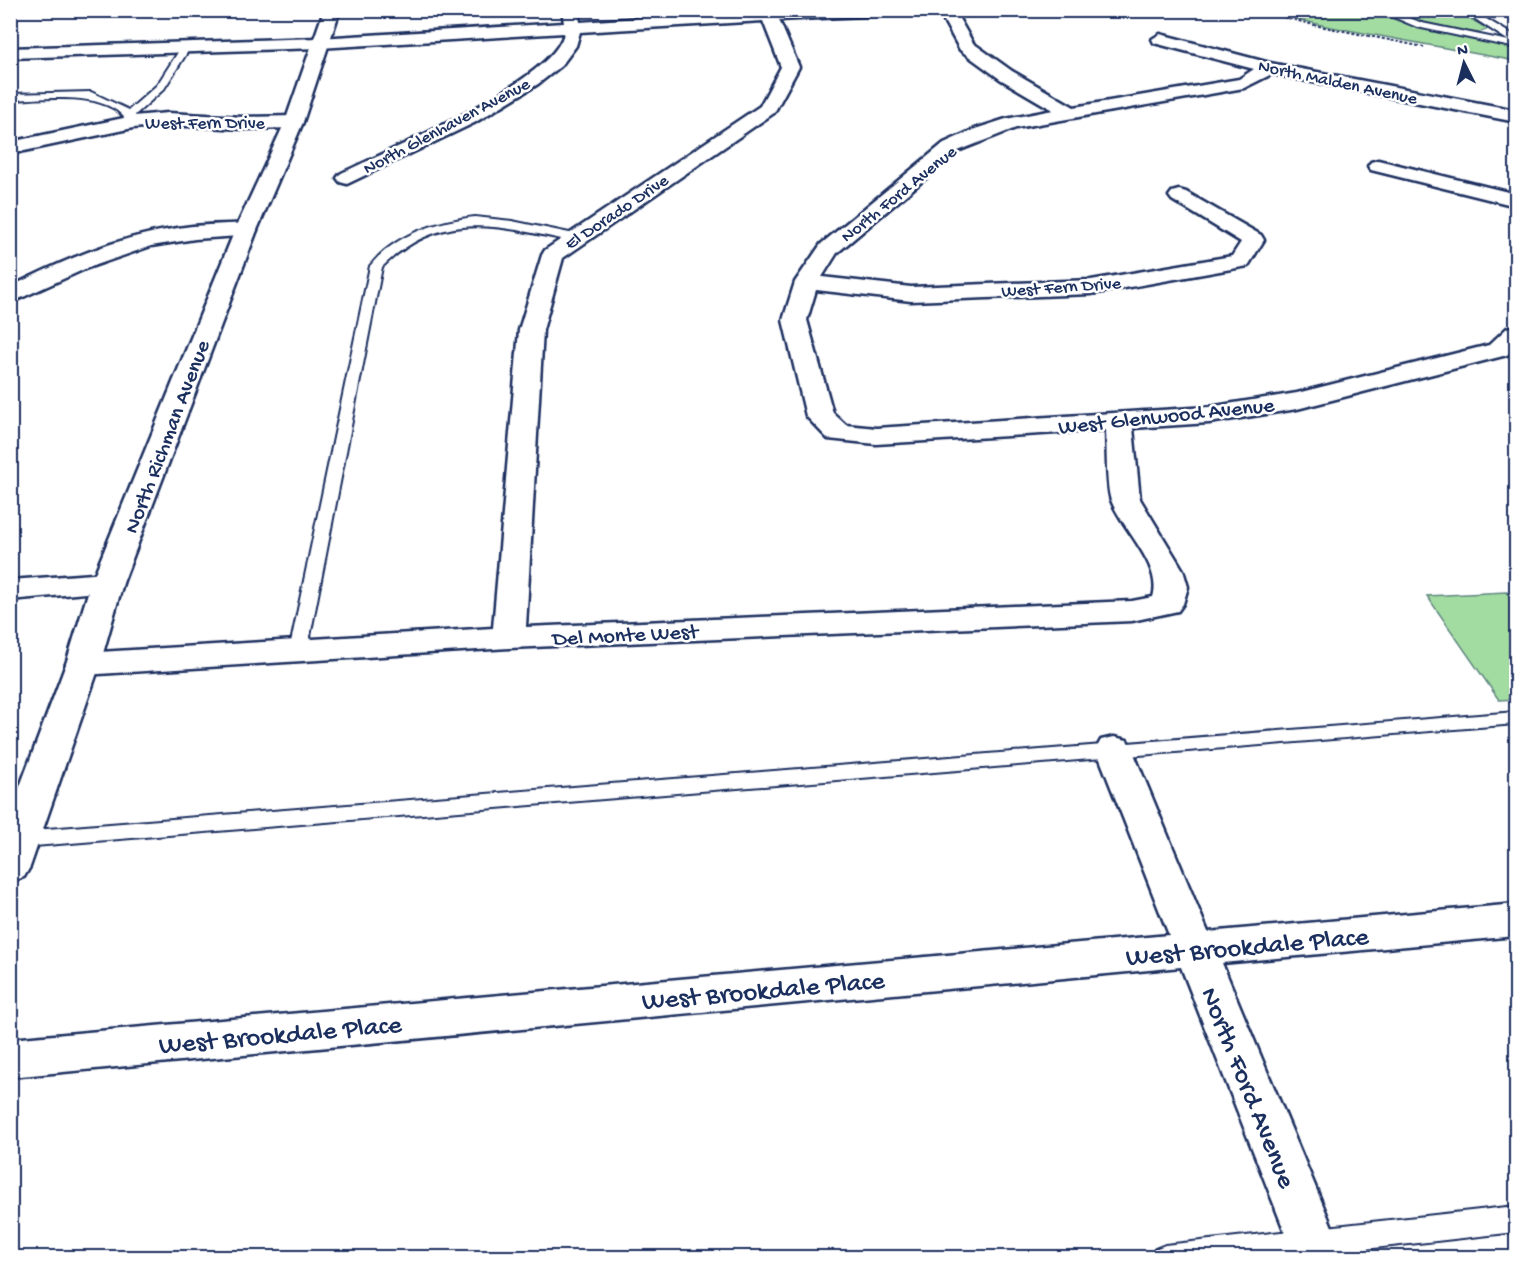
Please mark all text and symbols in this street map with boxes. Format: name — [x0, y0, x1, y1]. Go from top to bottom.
north arrow — [1434, 33, 1494, 93]
text: N — [1457, 42, 1470, 62]
street label: North Malden Avenue — [1256, 56, 1420, 111]
street label: North Glenhaven Avenue — [360, 74, 535, 180]
street label: West Fern Drive — [145, 114, 266, 135]
street label: North Ford Avenue — [838, 141, 962, 248]
street label: El Dorado Drive — [562, 170, 674, 255]
street label: West Fern Drive — [1001, 274, 1122, 303]
street label: North Richman Avenue — [120, 337, 218, 538]
street label: West Glenwood Avenue — [1057, 394, 1276, 442]
street label: Del Monte West — [550, 620, 701, 654]
street label: West Brookdale Place — [1125, 922, 1371, 976]
street label: West Brookdale Place — [641, 966, 887, 1020]
street label: North Ford Avenue — [1191, 983, 1302, 1195]
street label: West Brookdale Place — [158, 1010, 404, 1064]

